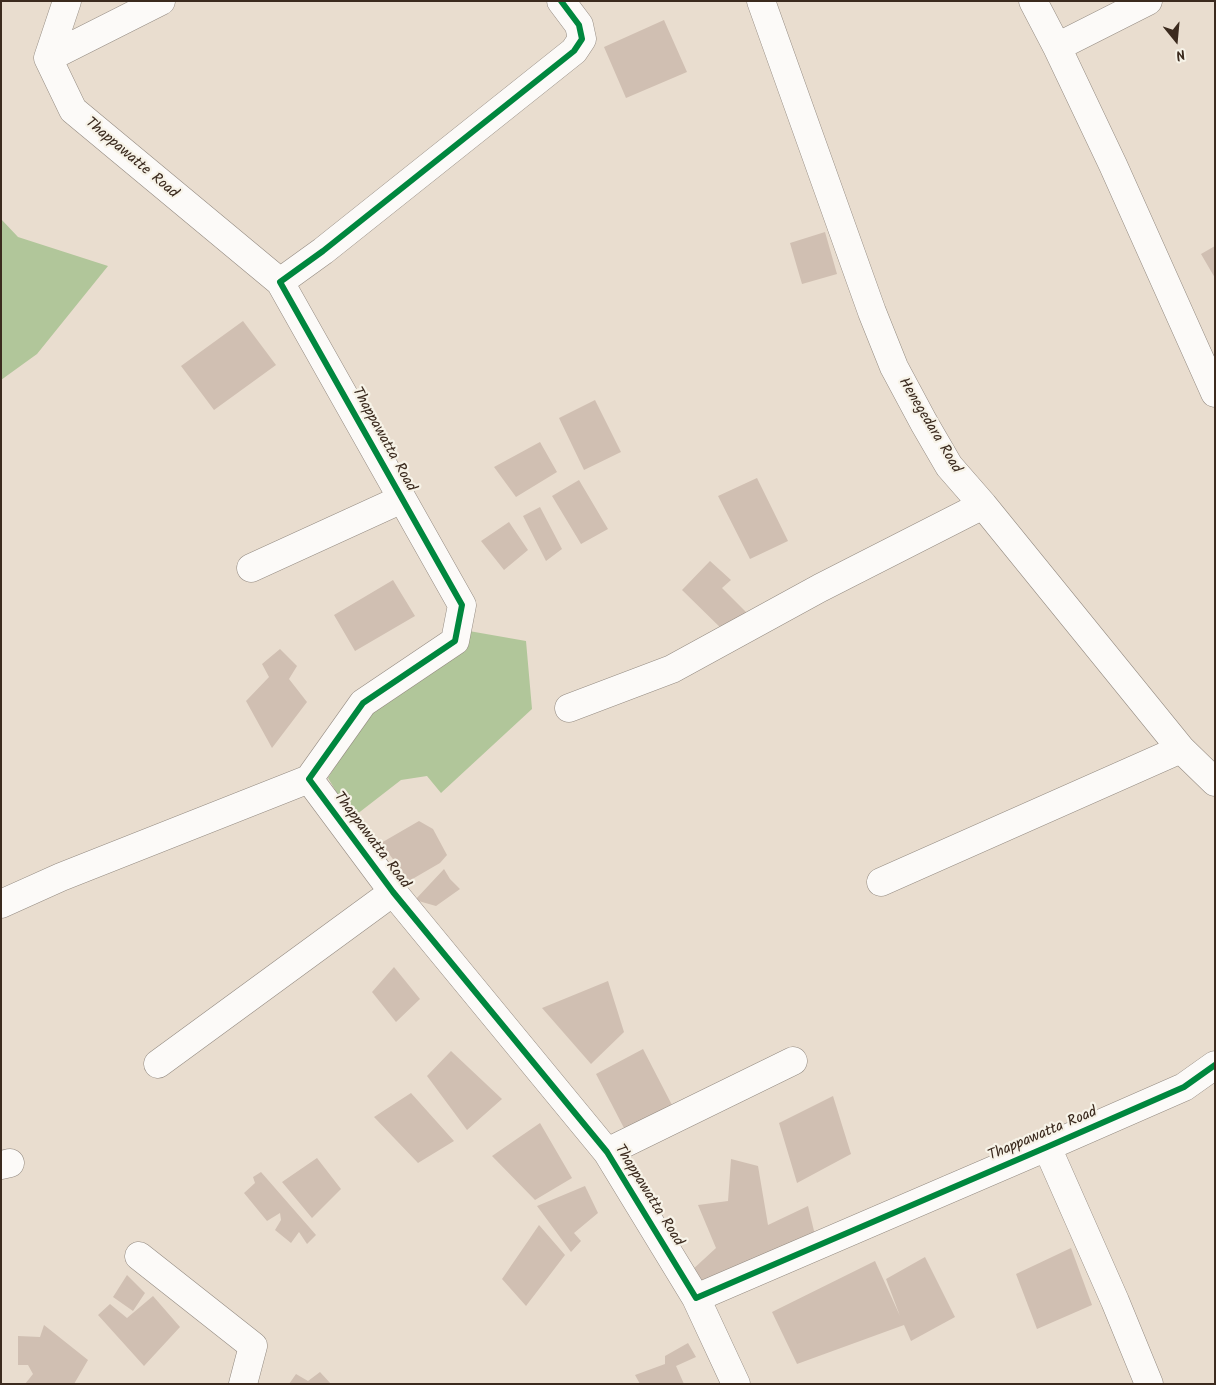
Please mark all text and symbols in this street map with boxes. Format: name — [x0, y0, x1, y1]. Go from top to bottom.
north arrow — [1151, 15, 1201, 65]
text: N — [1173, 43, 1188, 66]
street label: Thappawatte Road — [81, 115, 181, 203]
street label: Henegedara Road — [893, 375, 965, 477]
street label: Thappawatta Road — [347, 385, 419, 495]
street label: Thappawatta Road — [329, 789, 413, 893]
street label: Thappawatta Road — [986, 1104, 1100, 1166]
street label: Thappawatta Road — [610, 1142, 686, 1250]

